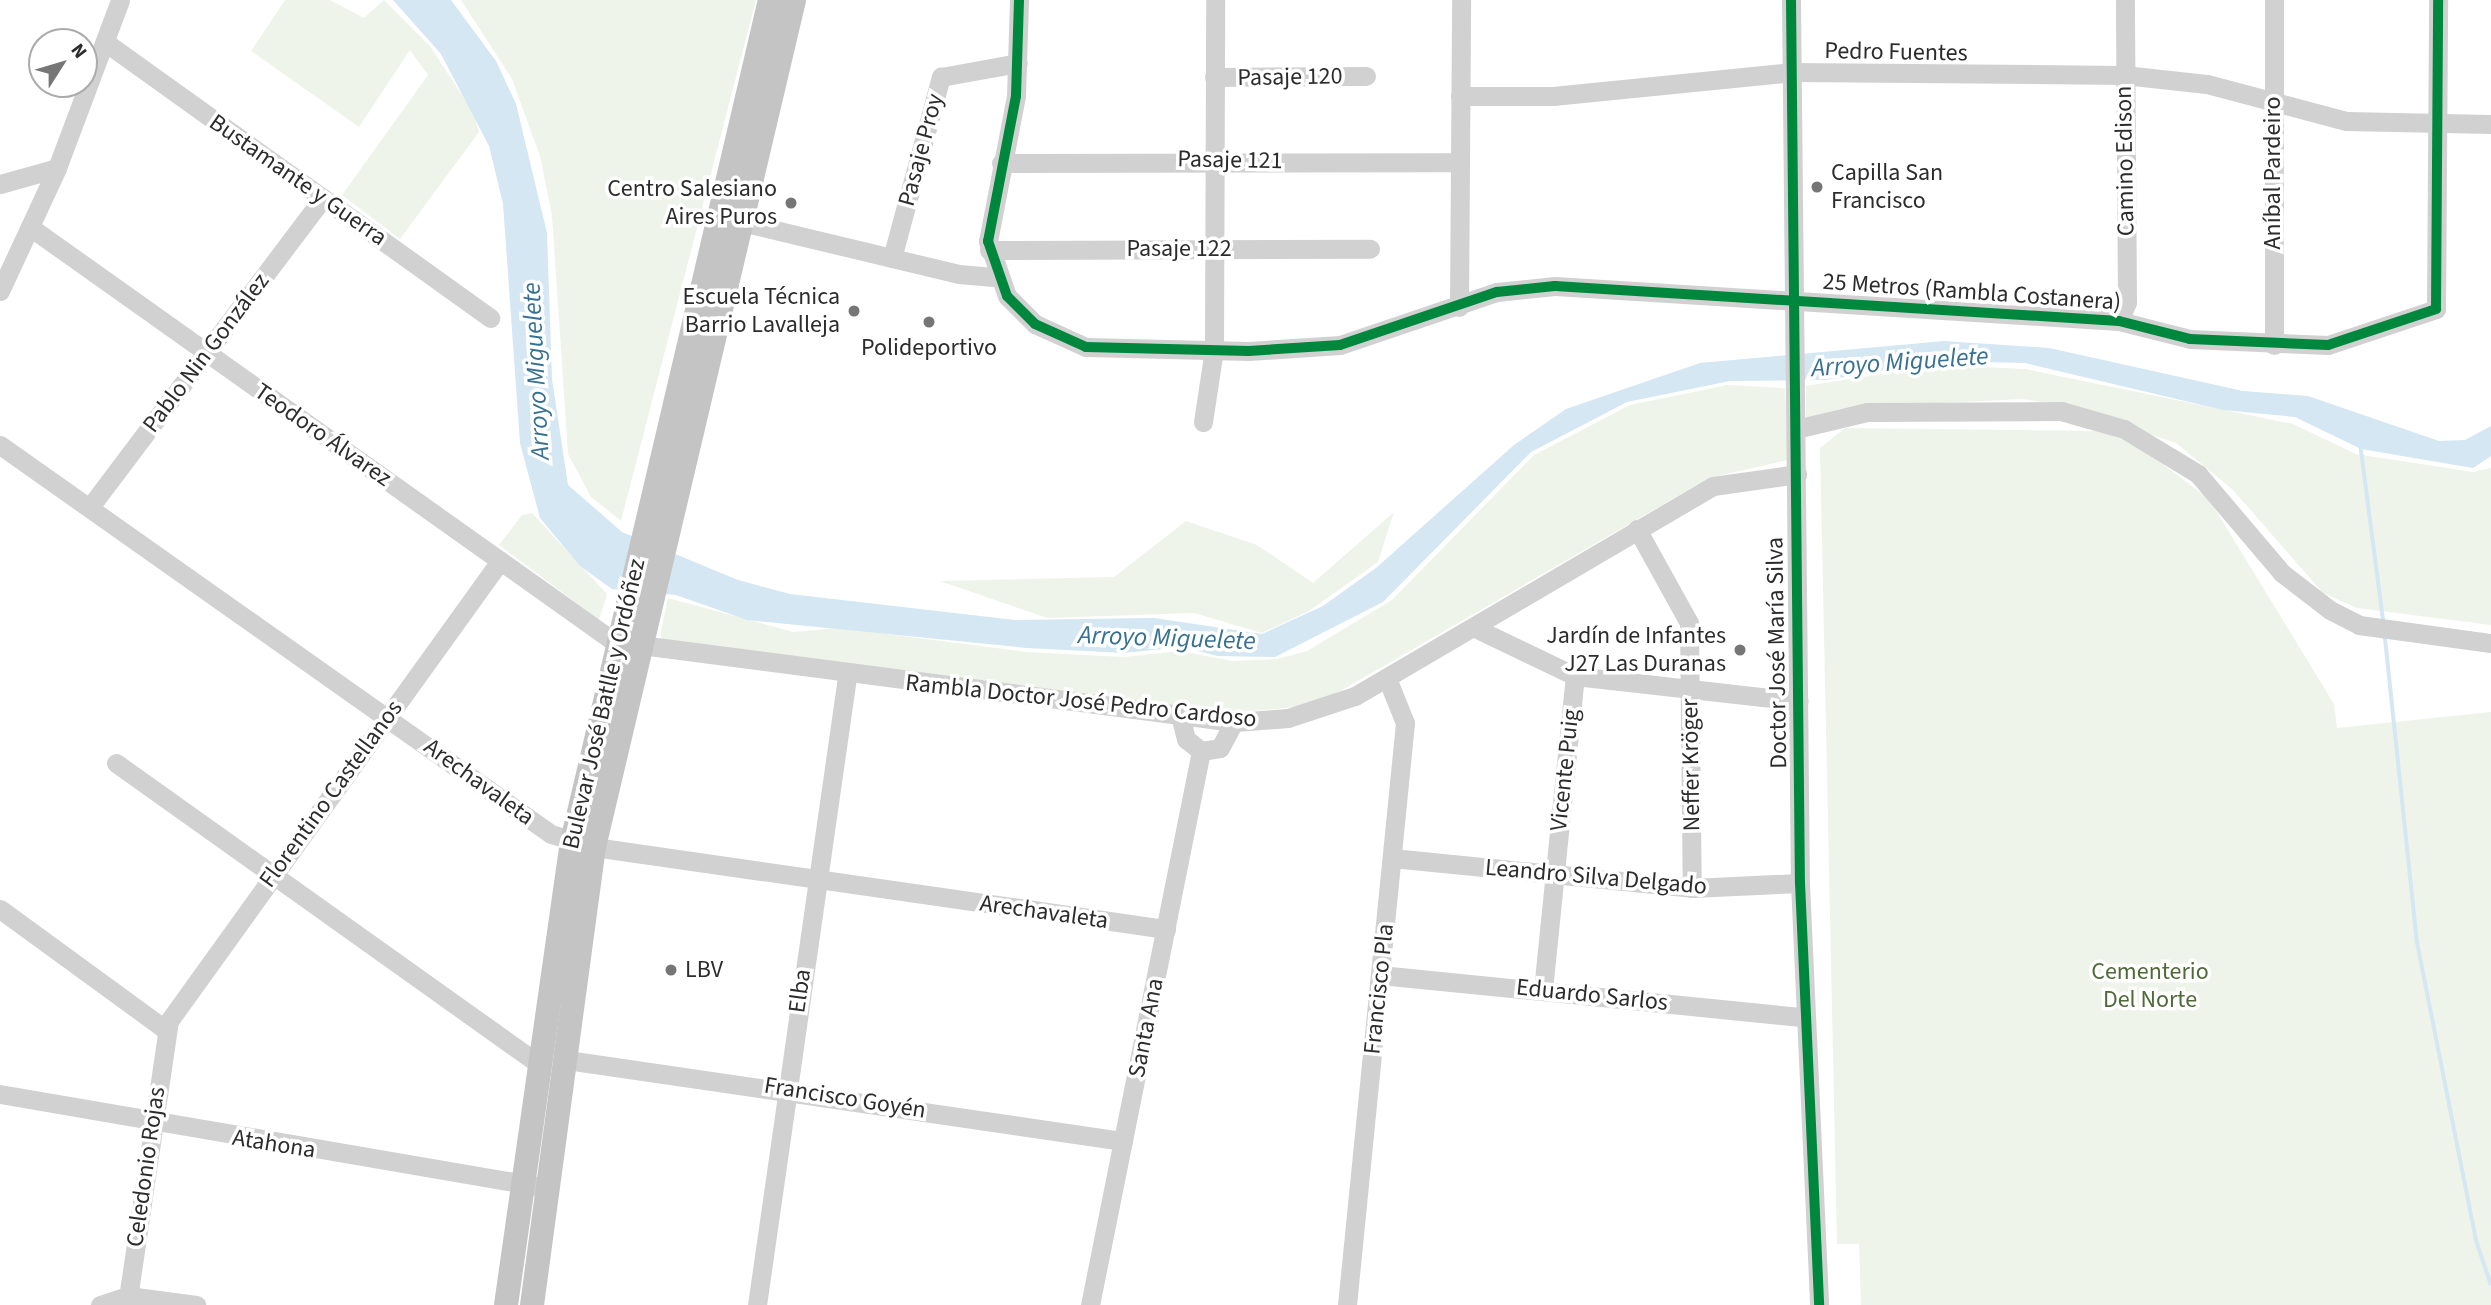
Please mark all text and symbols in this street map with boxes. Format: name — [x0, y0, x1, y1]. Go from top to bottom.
north arrow — [28, 28, 98, 98]
street label: Pedro Fuentes — [1824, 36, 1968, 68]
text: N — [64, 38, 93, 64]
street label: Pasaje 120 — [1237, 62, 1343, 92]
street label: Camino Edison — [2109, 86, 2141, 236]
street label: Pasaje Proy — [892, 91, 950, 209]
street label: Aníbal Pardeiro — [2259, 97, 2287, 249]
street label: Bustamante y Guerra — [204, 108, 392, 252]
street label: Pasaje 121 — [1177, 145, 1283, 175]
place label: Capilla San Francisco — [1831, 159, 1943, 215]
place label: Centro Salesiano Aires Puros — [607, 175, 777, 231]
marker: Capilla San Francisco — [1809, 179, 1825, 195]
marker: Centro Salesiano Aires Puros — [783, 195, 799, 211]
street label: Pasaje 122 — [1126, 235, 1232, 263]
street label: 25 Metros (Rambla Costanera) — [1822, 267, 2122, 317]
street label: Pablo Nin González — [137, 268, 275, 438]
water label: Arroyo Miguelete — [516, 282, 556, 460]
place label: Escuela Técnica Barrio Lavalleja — [682, 283, 840, 339]
marker: Escuela Técnica Barrio Lavalleja — [846, 303, 862, 319]
marker: Polideportivo — [921, 314, 937, 330]
place label: Polideportivo — [861, 334, 997, 362]
water label: Arroyo Miguelete — [1810, 340, 1990, 384]
street label: Teodoro Álvarez — [249, 377, 397, 493]
street label: Doctor José María Silva — [1761, 537, 1793, 769]
street label: Bulevar José Batlle y Ordóñez — [557, 556, 651, 852]
water label: Arroyo Miguelete — [1078, 619, 1256, 657]
place label: Jardín de Infantes J27 Las Duranas — [1546, 622, 1726, 678]
marker: Jardín de Infantes J27 Las Duranas — [1732, 642, 1748, 658]
street label: Rambla Doctor José Pedro Cardoso — [904, 668, 1258, 734]
street label: Florentino Castellanos — [253, 695, 409, 893]
street label: Neffer Kröger — [1675, 698, 1707, 832]
street label: Vicente Puig — [1544, 707, 1586, 833]
street label: Arechavaleta — [418, 732, 540, 832]
street label: Leandro Silva Delgado — [1484, 853, 1708, 901]
street label: Arechavaleta — [978, 889, 1110, 935]
street label: Francisco Pla — [1358, 922, 1400, 1056]
place label: LBV — [685, 956, 723, 984]
park label: Cementerio Del Norte — [2091, 958, 2209, 1014]
marker: LBV — [663, 962, 679, 978]
street label: Elba — [783, 967, 817, 1015]
street label: Eduardo Sarlos — [1515, 973, 1669, 1017]
street label: Santa Ana — [1122, 976, 1170, 1080]
street label: Francisco Goyén — [762, 1071, 928, 1125]
street label: Celedonio Rojas — [121, 1085, 171, 1249]
street label: Atahona — [230, 1123, 318, 1165]

